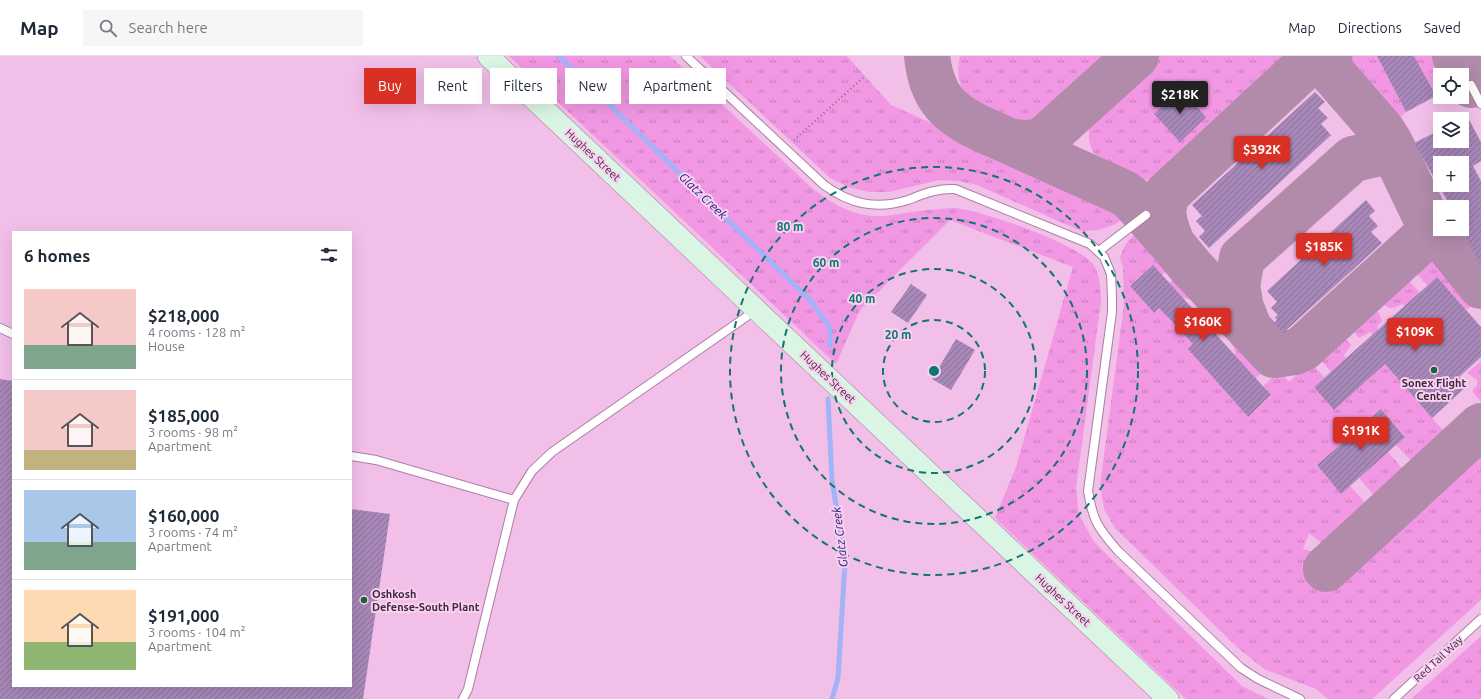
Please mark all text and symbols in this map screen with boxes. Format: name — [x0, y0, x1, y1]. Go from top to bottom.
search box — [83, 10, 363, 46]
text: Map — [20, 17, 59, 39]
icon: search — [97, 17, 119, 39]
text: Search here — [129, 19, 208, 36]
text: Map — [1288, 20, 1316, 36]
text: Directions — [1338, 20, 1402, 36]
text: Saved — [1424, 20, 1461, 36]
chip: Buy — [364, 68, 416, 104]
chip: Rent — [424, 68, 482, 104]
chip: Filters — [490, 68, 557, 104]
chip: New — [565, 68, 621, 104]
chip: Apartment — [629, 68, 726, 104]
map controls — [1433, 68, 1469, 236]
button: locate — [1433, 68, 1469, 104]
pin: $218K — [1152, 81, 1208, 115]
text: $218K — [1161, 87, 1199, 101]
button: layers — [1433, 112, 1469, 148]
street label: Hughes Street — [563, 127, 623, 184]
pin: $392K — [1234, 136, 1290, 170]
text: $392K — [1243, 142, 1281, 156]
button: + — [1433, 156, 1469, 192]
water label: Glatz Creek — [677, 170, 730, 222]
button: − — [1433, 200, 1469, 236]
text: 80 m — [777, 220, 803, 233]
pin: $185K — [1296, 233, 1352, 267]
text: $185K — [1305, 239, 1343, 253]
icon: filters — [318, 244, 340, 266]
text: 6 homes — [24, 246, 90, 265]
text: 60 m — [813, 256, 839, 269]
text: 40 m — [849, 292, 875, 305]
icon: home — [56, 305, 104, 353]
text: $218,000 — [148, 306, 219, 325]
pin: $160K — [1175, 308, 1231, 342]
text: $160K — [1184, 314, 1222, 328]
pin: $109K — [1387, 318, 1443, 352]
text: $109K — [1396, 324, 1434, 338]
text: 4 rooms · 128 m² — [148, 325, 245, 339]
text: 20 m — [885, 328, 911, 341]
text: House — [148, 339, 185, 353]
street label: Hughes Street — [798, 349, 858, 406]
centre of rings — [927, 364, 941, 378]
marker: Sonex Flight Center — [1429, 365, 1439, 375]
place label: Sonex Flight Center — [1402, 377, 1466, 402]
icon: home — [56, 406, 104, 454]
text: $185,000 — [148, 406, 219, 425]
pin: $191K — [1333, 417, 1389, 451]
text: $191K — [1342, 423, 1380, 437]
text: 3 rooms · 98 m² — [148, 425, 238, 439]
text: Apartment — [148, 439, 212, 453]
water label: Glatz Creek — [829, 505, 850, 568]
icon: home — [56, 506, 104, 554]
text: $160,000 — [148, 506, 219, 525]
text: 3 rooms · 74 m² — [148, 525, 238, 539]
text: Apartment — [148, 539, 212, 553]
street label: Hughes Street — [1033, 572, 1093, 629]
place label: Oshkosh Defense-South Plant — [372, 588, 480, 613]
marker: Oshkosh Defense-South Plant — [359, 595, 369, 605]
icon: home — [56, 606, 104, 654]
text: $191,000 — [148, 606, 219, 625]
text: 3 rooms · 104 m² — [148, 625, 245, 639]
street label: Red Tail Way — [1411, 633, 1465, 685]
text: Apartment — [148, 639, 212, 653]

